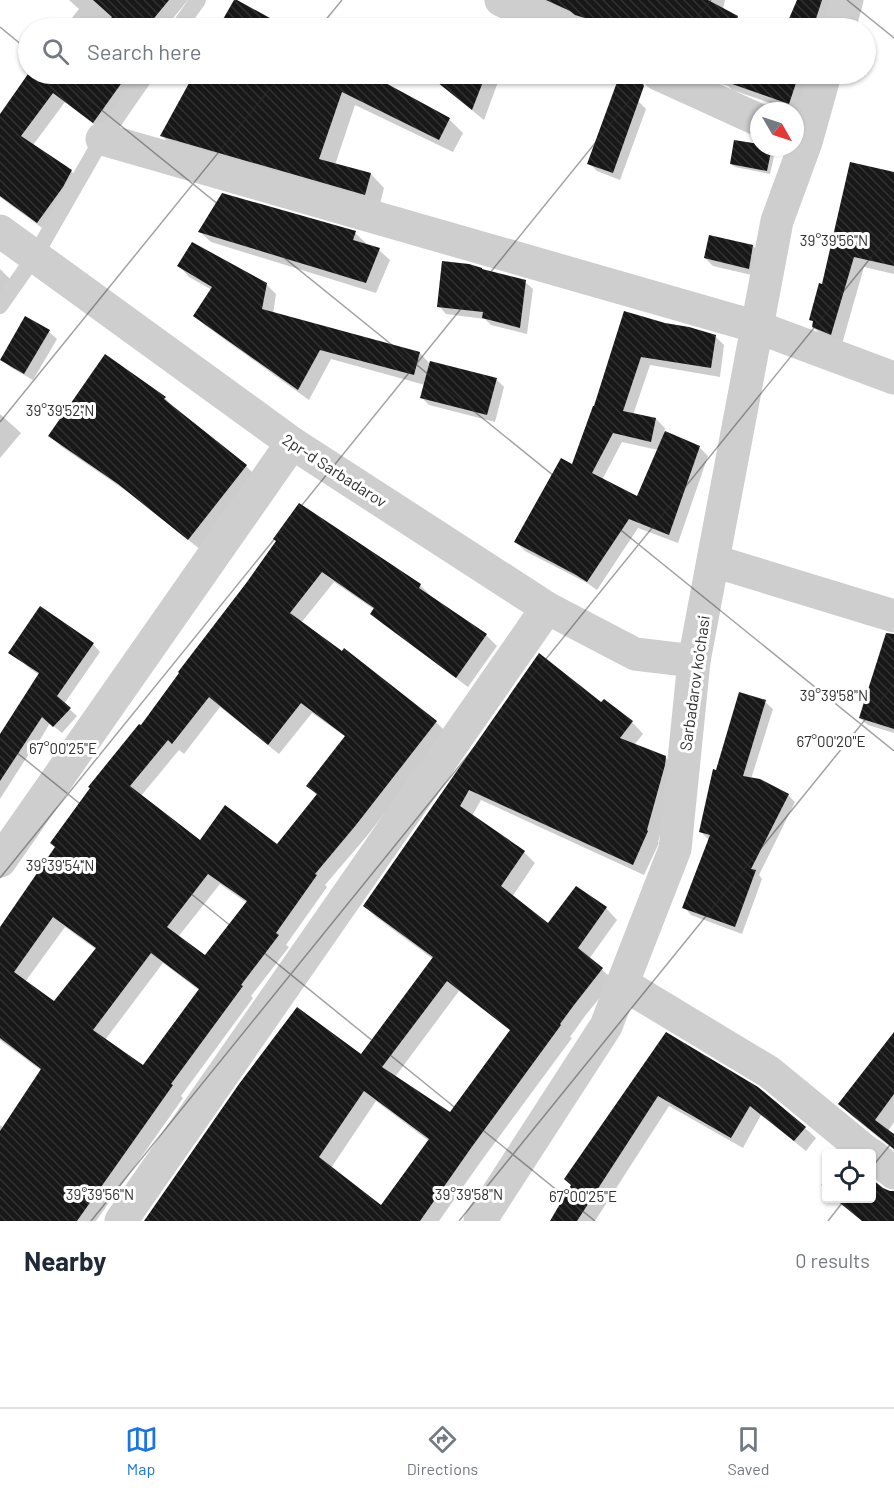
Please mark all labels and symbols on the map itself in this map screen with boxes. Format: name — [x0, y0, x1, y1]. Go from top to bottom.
north arrow — [750, 102, 804, 156]
text: 39°39'56"N — [800, 231, 868, 249]
text: 39°39'52"N — [26, 401, 94, 419]
street label: 2pr-d Sarbadarov — [279, 429, 391, 511]
street label: Sarbadarov ko'chasi — [675, 614, 713, 752]
text: 39°39'58"N — [800, 686, 868, 704]
text: 67°00'20"E — [796, 732, 866, 750]
text: 67°00'25"E — [29, 739, 97, 757]
text: 39°39'54"N — [26, 856, 94, 874]
text: 39°39'56"N — [66, 1185, 134, 1203]
text: 39°39'58"N — [435, 1185, 503, 1203]
text: 67°00'25"E — [549, 1187, 617, 1205]

